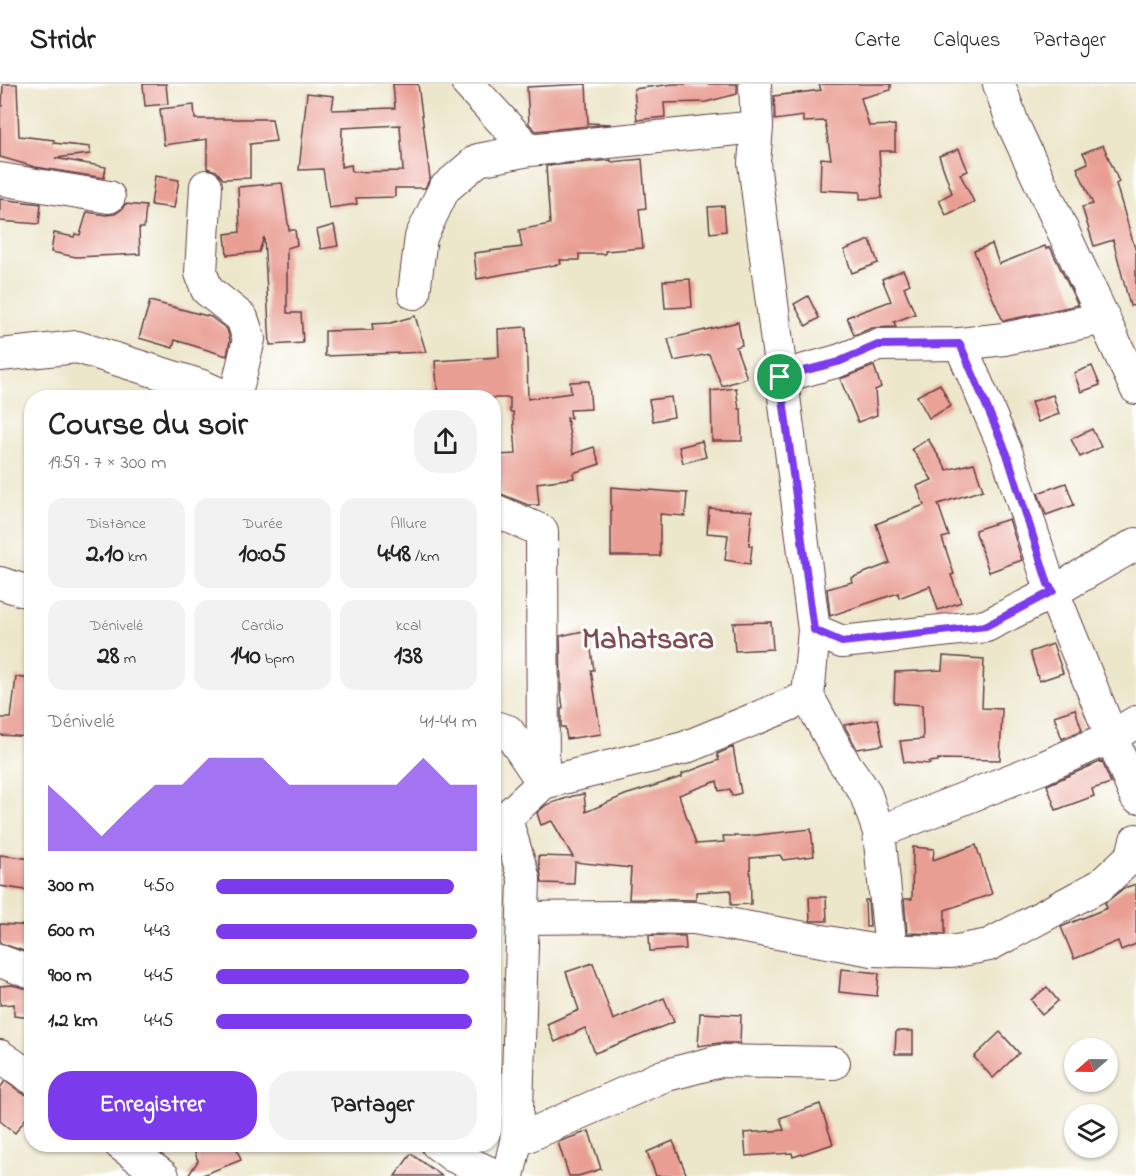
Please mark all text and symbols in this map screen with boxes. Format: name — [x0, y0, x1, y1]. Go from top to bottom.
text: Stridr — [30, 21, 96, 62]
text: Carte — [854, 26, 900, 56]
text: Calques — [933, 26, 1000, 56]
text: Partager — [1033, 26, 1106, 56]
pin — [754, 351, 805, 402]
icon: arrive — [763, 360, 796, 393]
text: Course du soir — [48, 402, 248, 450]
button: share — [414, 410, 477, 473]
text: 19:59 · 7 × 300 m — [48, 449, 167, 478]
text: Distance — [87, 512, 146, 536]
text: Durée — [242, 512, 283, 536]
text: Allure — [390, 512, 427, 536]
text: 2.10 — [86, 536, 124, 574]
text: 10:05 — [239, 536, 286, 574]
text: 4:48 — [378, 536, 411, 574]
text: km — [124, 545, 147, 569]
text: /km — [411, 545, 439, 569]
text: Dénivelé — [90, 614, 143, 638]
text: Cardio — [241, 614, 284, 638]
text: kcal — [396, 614, 421, 638]
district label: Mahatsara — [582, 619, 714, 663]
text: 28 — [97, 638, 120, 676]
text: 140 — [231, 638, 261, 676]
text: 138 — [394, 638, 423, 676]
text: m — [120, 647, 136, 671]
text: bpm — [261, 647, 294, 671]
text: Dénivelé — [48, 708, 115, 737]
text: 41–44 m — [420, 708, 477, 737]
text: 300 m — [48, 872, 94, 901]
text: 4:50 — [144, 872, 174, 901]
text: 600 m — [48, 917, 95, 946]
text: 4:43 — [144, 917, 170, 946]
text: 900 m — [48, 962, 92, 991]
text: 4:45 — [144, 962, 174, 991]
text: 1.2 km — [48, 1007, 98, 1036]
text: 4:45 — [144, 1007, 174, 1036]
north arrow — [1064, 1038, 1118, 1092]
map controls — [1064, 1038, 1118, 1158]
button: Enregistrer — [48, 1071, 257, 1140]
button: Partager — [269, 1071, 477, 1140]
button: layers — [1064, 1104, 1118, 1158]

